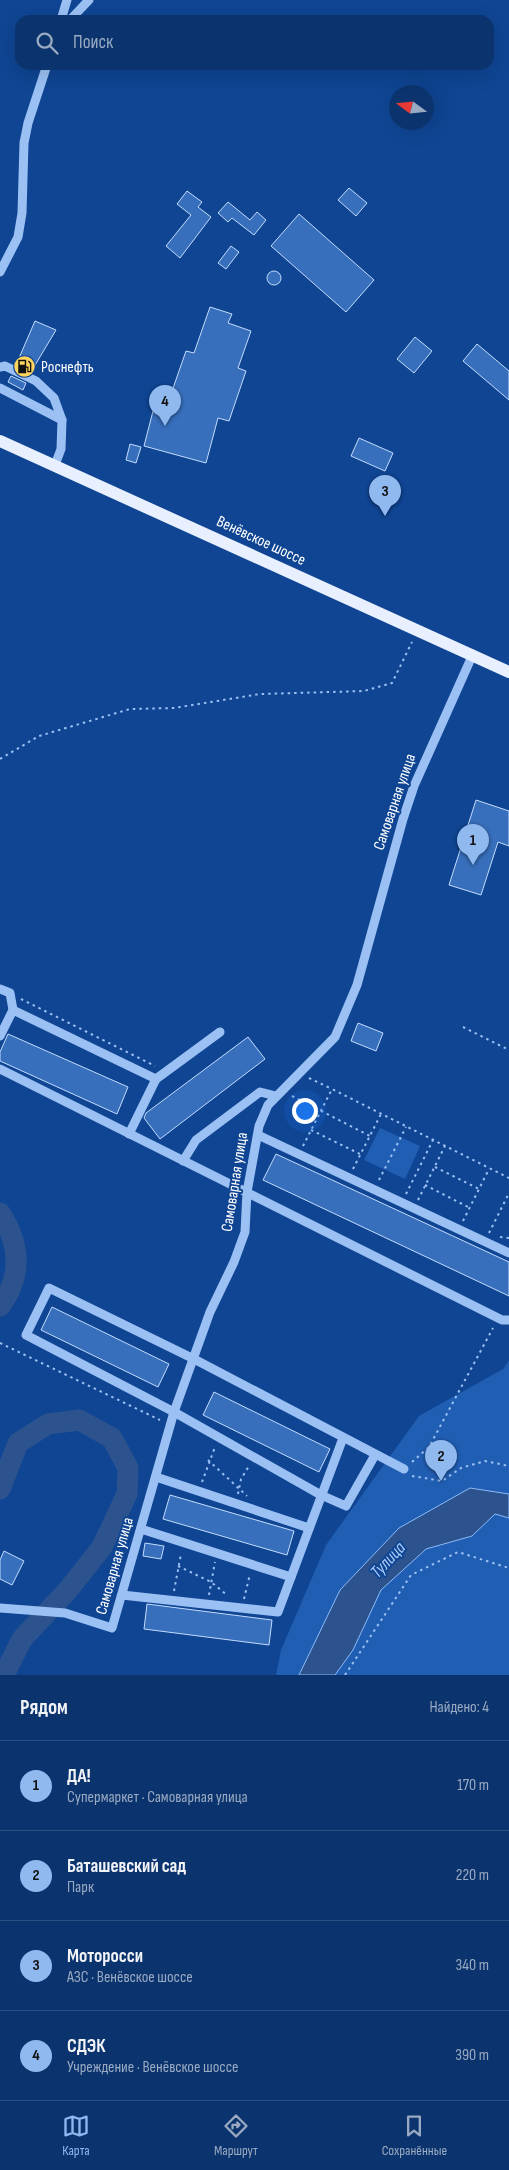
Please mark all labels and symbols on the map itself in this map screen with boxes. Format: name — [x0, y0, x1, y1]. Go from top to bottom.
north arrow — [389, 85, 434, 130]
fuel station icon: Роснефть — [13, 355, 37, 379]
place label: Роснефть — [41, 358, 94, 377]
pin: 4 — [149, 385, 181, 426]
pin: 3 — [369, 475, 401, 516]
street label: Венёвское шоссе — [214, 512, 308, 570]
street label: Самоварная улица — [370, 751, 420, 853]
pin: 1 — [457, 824, 489, 865]
your location — [292, 1098, 318, 1124]
street label: Самоварная улица — [218, 1131, 252, 1233]
pin: 2 — [425, 1440, 457, 1481]
street label: Самоварная улица — [92, 1515, 138, 1617]
water label: Тулица — [366, 1537, 410, 1583]

